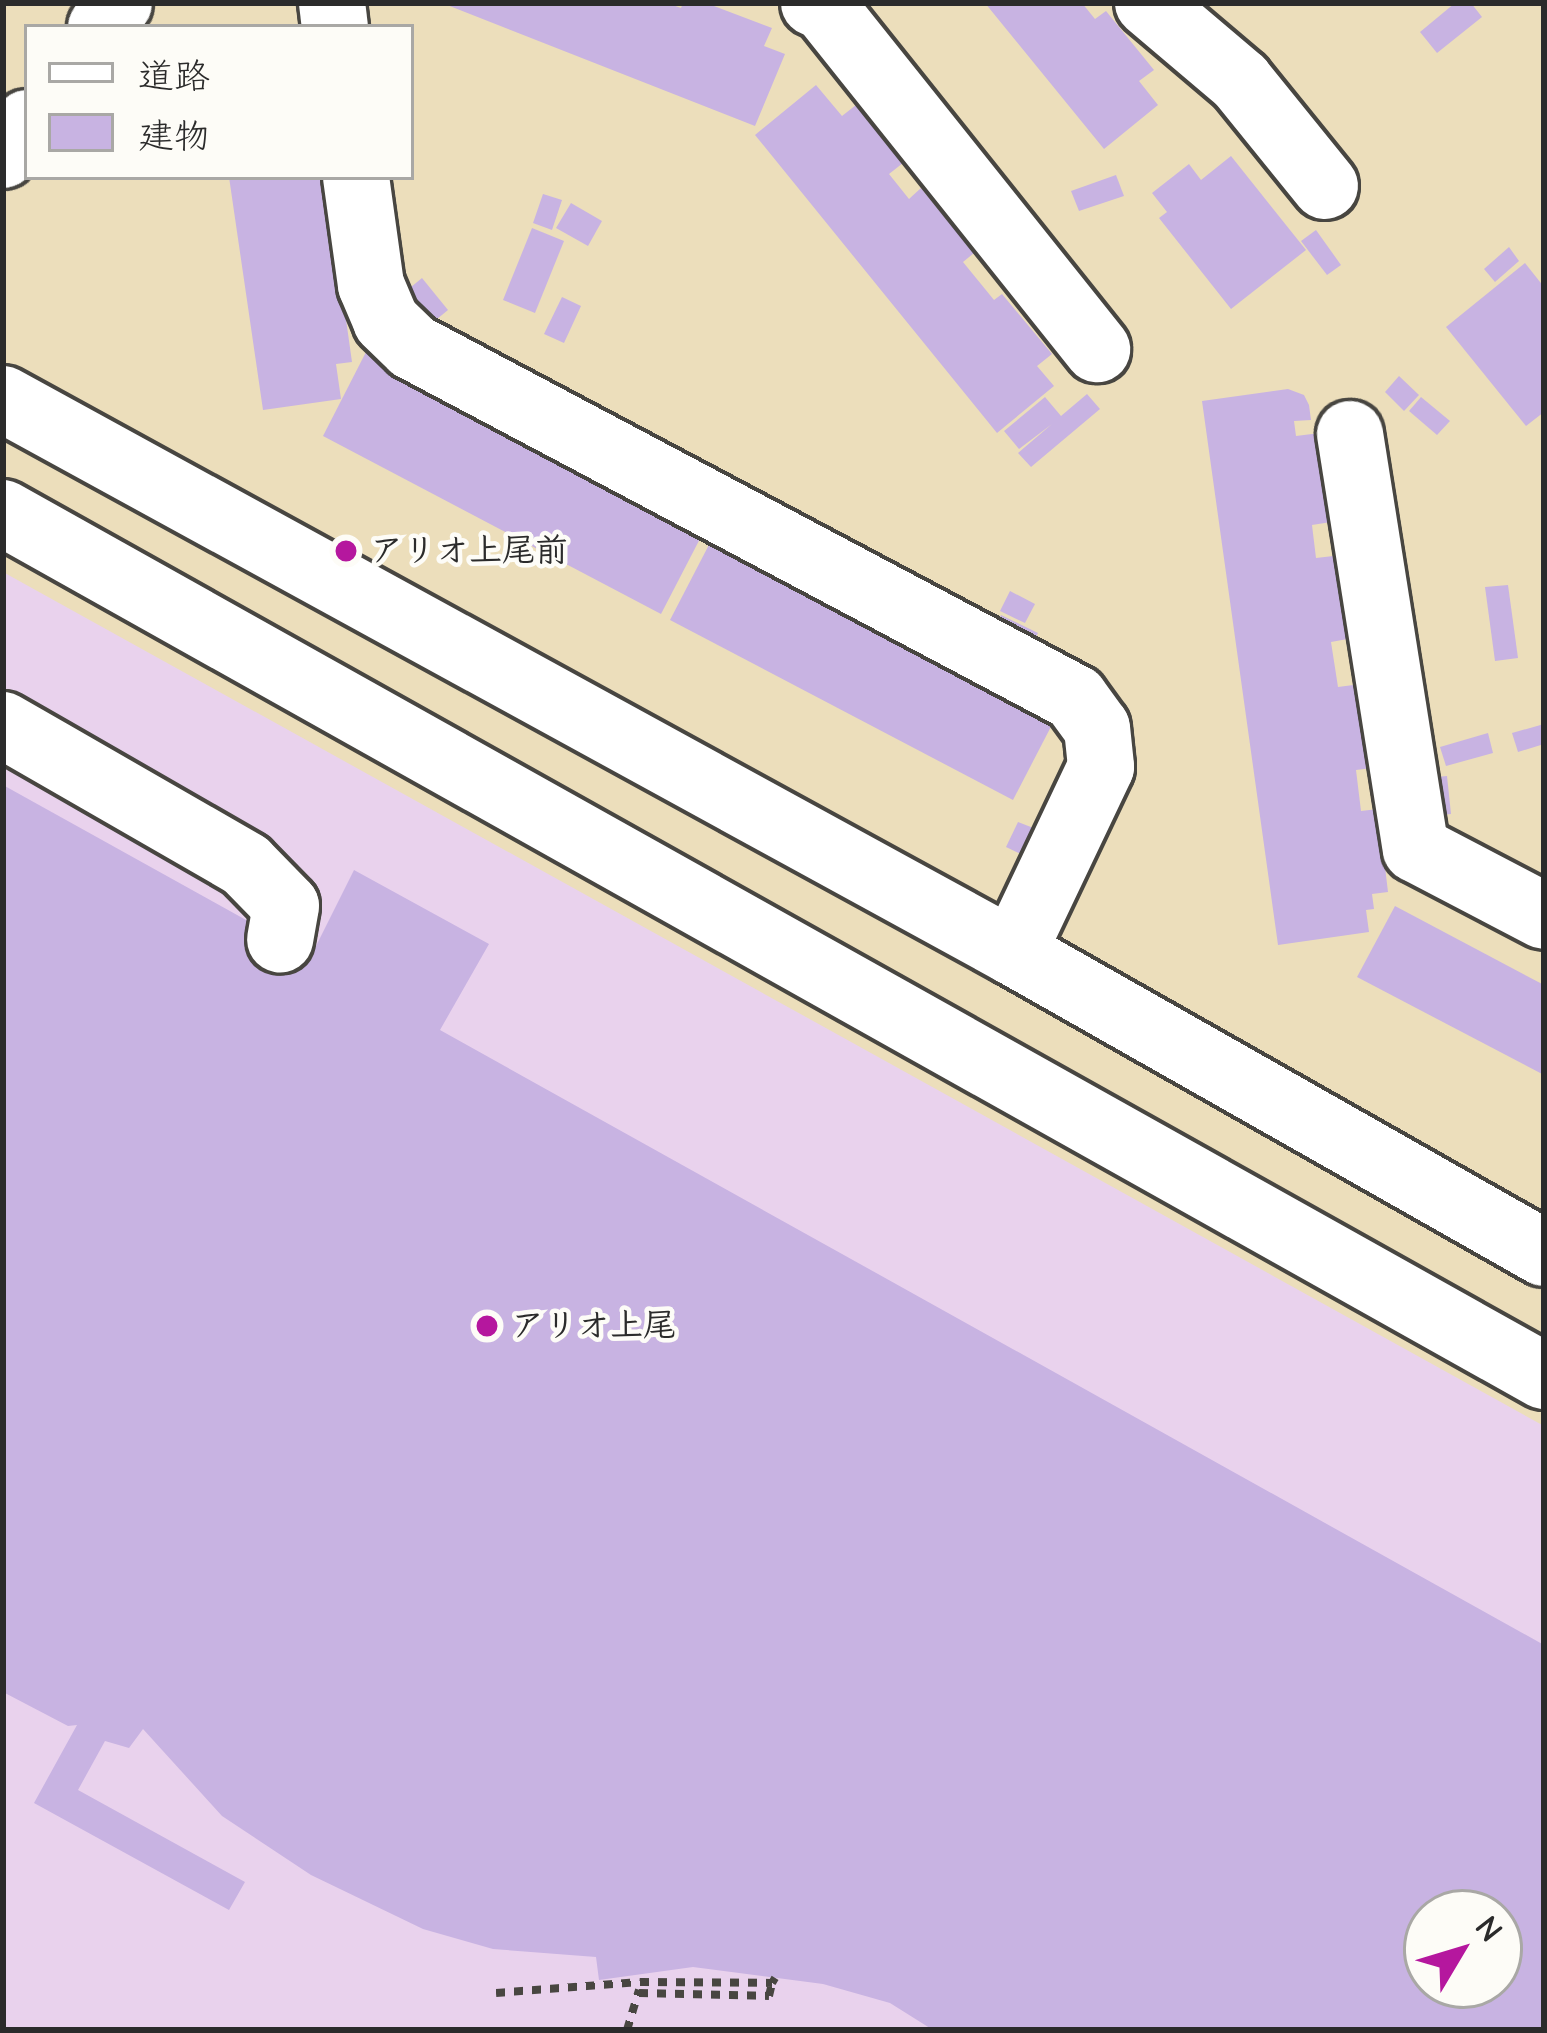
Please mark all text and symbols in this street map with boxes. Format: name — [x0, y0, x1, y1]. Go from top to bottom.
legend — [24, 24, 414, 180]
text: 道路 — [138, 56, 210, 97]
text: 建物 — [138, 116, 210, 157]
place label: アリオ上尾前 — [370, 531, 568, 571]
marker: アリオ上尾前 — [333, 538, 359, 564]
place label: アリオ上尾 — [511, 1306, 676, 1346]
marker: アリオ上尾 — [474, 1313, 500, 1339]
north arrow — [1403, 1889, 1523, 2009]
text: N — [1467, 1909, 1511, 1949]

